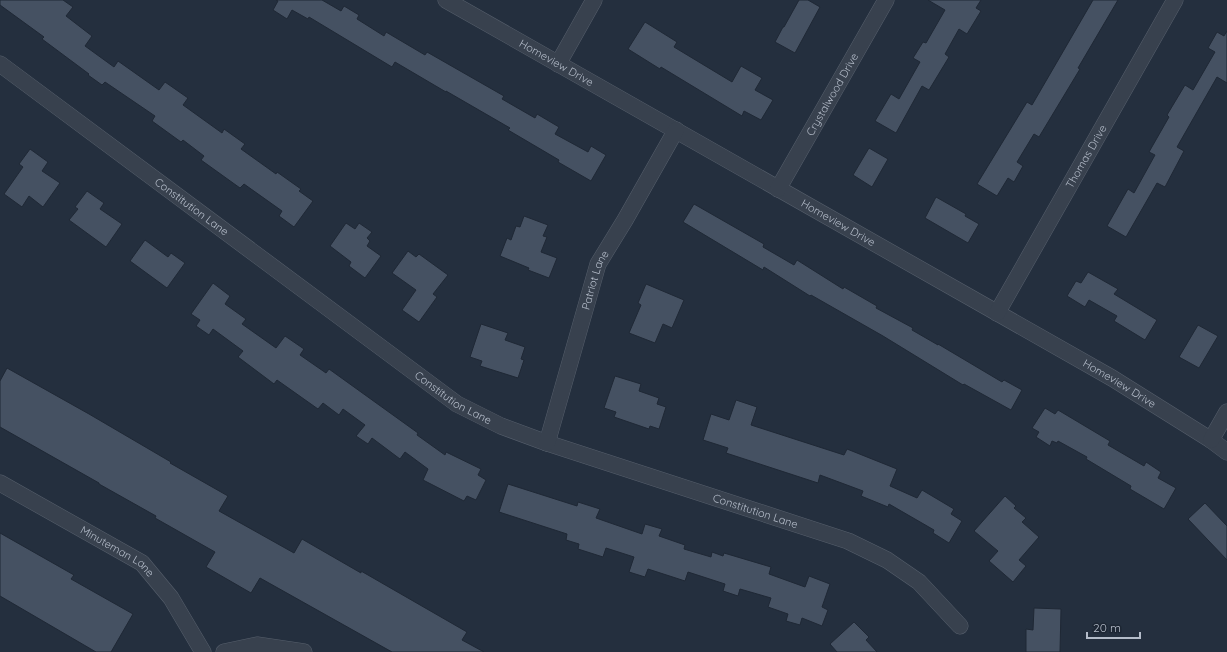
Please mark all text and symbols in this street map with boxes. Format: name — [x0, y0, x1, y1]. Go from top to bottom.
street label: Homeview Drive — [517, 36, 596, 89]
street label: Crystalwood Drive — [803, 50, 861, 138]
street label: Thomas Drive — [1062, 122, 1110, 191]
street label: Constitution Lane — [152, 175, 232, 239]
street label: Homeview Drive — [799, 196, 878, 249]
street label: Patriot Lane — [578, 248, 612, 311]
street label: Homeview Drive — [1080, 356, 1159, 411]
street label: Constitution Lane — [412, 368, 494, 427]
street label: Constitution Lane — [711, 490, 800, 531]
street label: Minuteman Lane — [78, 523, 157, 579]
scale bar — [1087, 614, 1140, 640]
text: 20 m — [1093, 620, 1121, 635]

